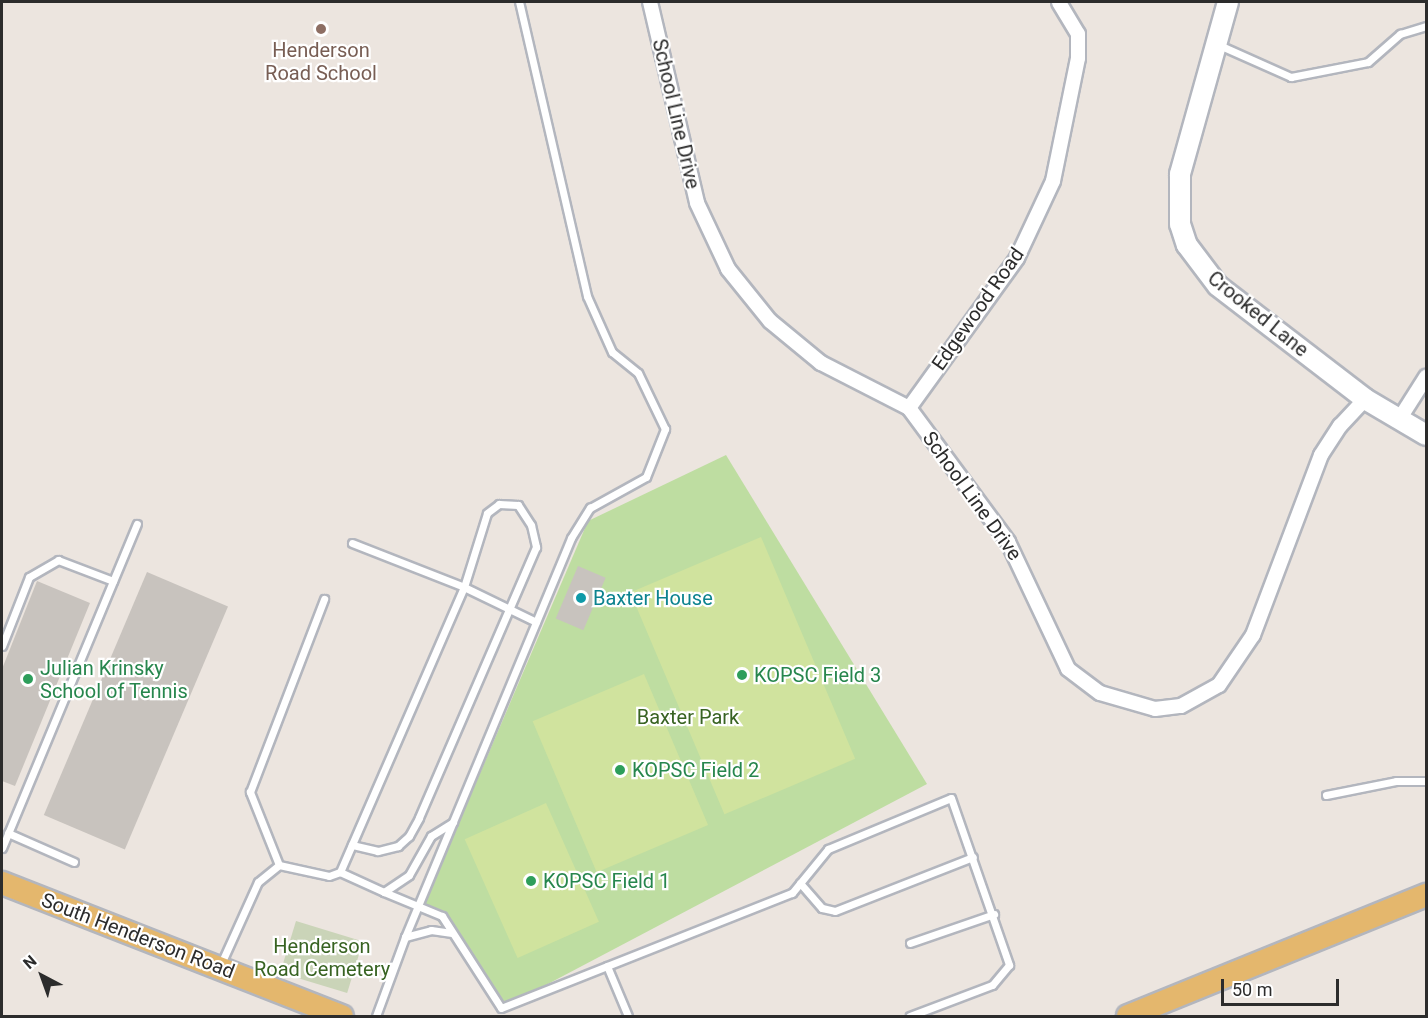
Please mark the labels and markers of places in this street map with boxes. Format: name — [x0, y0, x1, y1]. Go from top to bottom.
marker: Henderson Road School — [314, 22, 328, 36]
place label: Henderson Road School — [265, 38, 377, 85]
place label: Baxter House — [593, 586, 713, 610]
marker: Baxter House — [574, 591, 588, 605]
place label: Julian Krinsky School of Tennis — [40, 656, 188, 703]
place label: KOPSC Field 3 — [754, 663, 881, 687]
marker: KOPSC Field 3 — [735, 668, 749, 682]
marker: Julian Krinsky School of Tennis — [21, 672, 35, 686]
place label: KOPSC Field 2 — [632, 758, 759, 782]
marker: KOPSC Field 2 — [613, 763, 627, 777]
place label: KOPSC Field 1 — [543, 869, 670, 893]
marker: KOPSC Field 1 — [524, 874, 538, 888]

